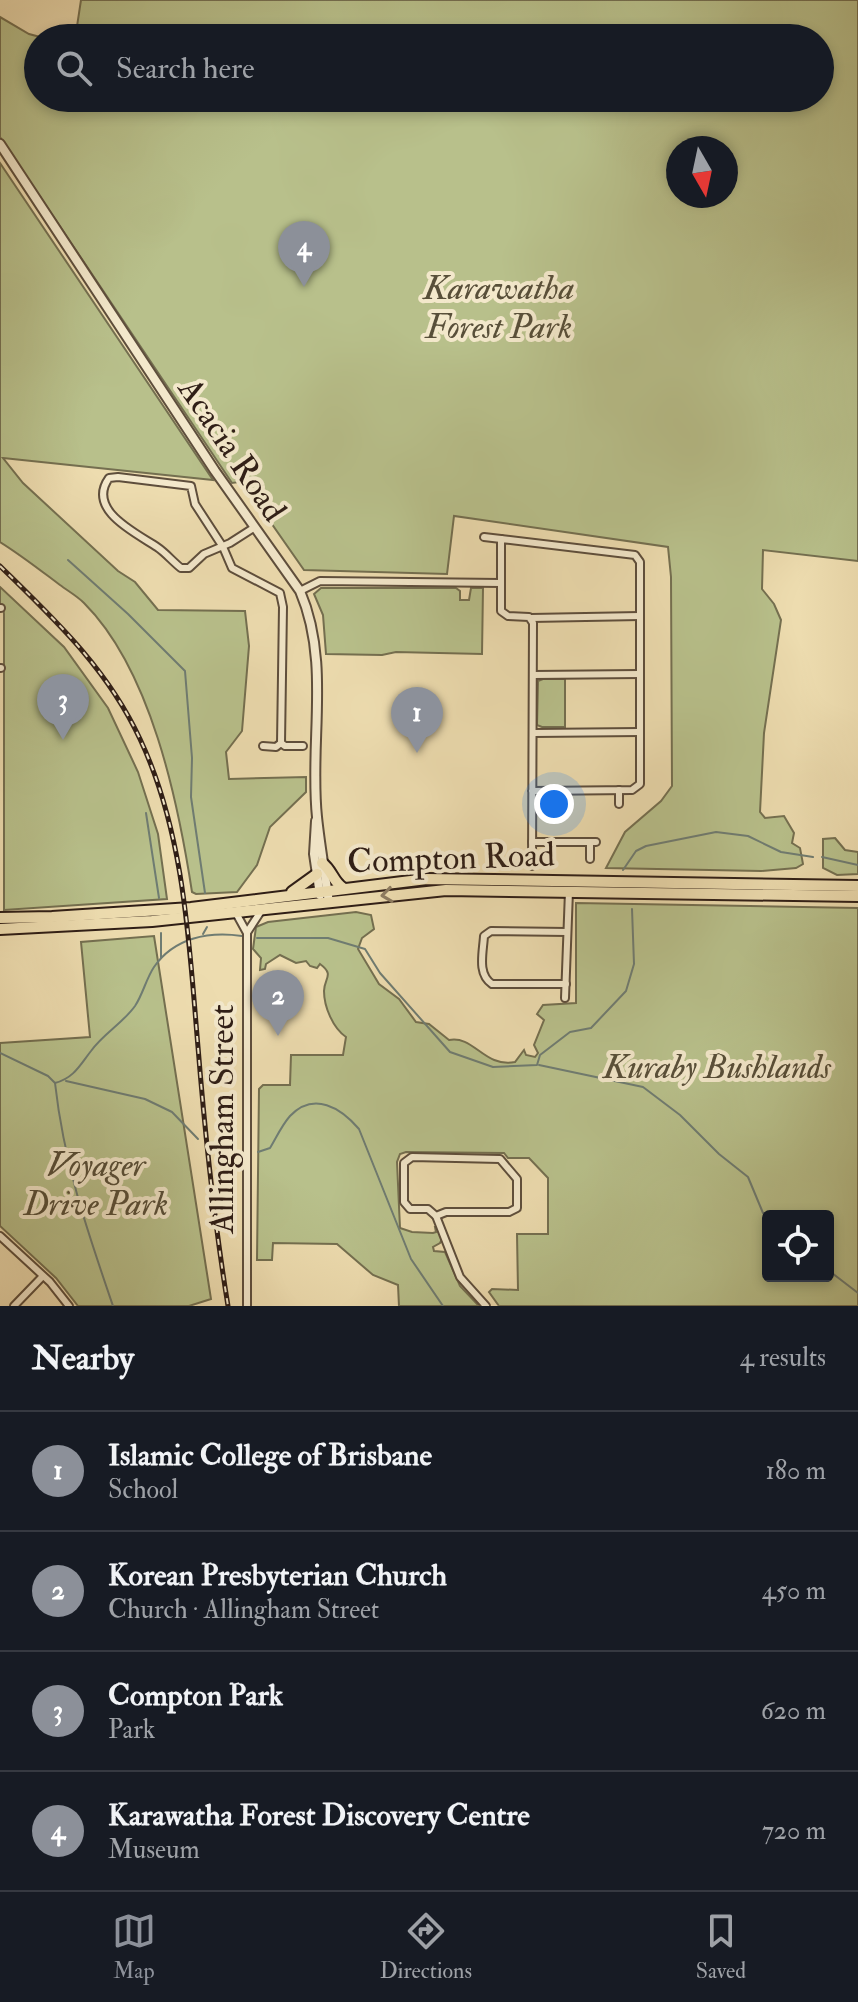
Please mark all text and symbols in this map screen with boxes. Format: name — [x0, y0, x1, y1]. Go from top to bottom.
search box — [24, 24, 834, 112]
icon: search — [52, 46, 96, 90]
text: Search here — [116, 50, 255, 87]
north arrow — [666, 136, 738, 208]
pin: 4 — [278, 221, 330, 287]
park label: Karawatha Forest Park — [421, 267, 575, 349]
street label: Acacia Road — [167, 369, 296, 530]
pin: 3 — [37, 674, 89, 740]
pin: 1 — [391, 687, 443, 753]
your location — [534, 784, 574, 824]
street label: Compton Road — [346, 833, 556, 884]
one-way arrow — [380, 886, 394, 903]
pin: 2 — [252, 970, 304, 1036]
street label: Allingham Street — [201, 1004, 244, 1235]
park label: Kuraby Bushlands — [601, 1046, 831, 1089]
park label: Voyager Drive Park — [23, 1144, 168, 1226]
map controls — [762, 1210, 834, 1282]
button: locate — [762, 1210, 834, 1282]
text: Nearby — [32, 1337, 134, 1380]
text: 4 results — [740, 1342, 826, 1374]
text: Islamic College of Brisbane — [108, 1437, 432, 1474]
text: 1 — [53, 1455, 63, 1487]
text: 180 m — [766, 1455, 826, 1487]
text: School — [108, 1474, 178, 1506]
text: Korean Presbyterian Church — [108, 1557, 447, 1594]
text: 2 — [51, 1575, 65, 1607]
text: 450 m — [762, 1575, 826, 1607]
text: Church · Allingham Street — [108, 1594, 379, 1626]
text: Compton Park — [108, 1677, 283, 1714]
text: 3 — [53, 1695, 63, 1727]
text: 620 m — [761, 1695, 826, 1727]
text: Park — [108, 1714, 155, 1746]
text: Karawatha Forest Discovery Centre — [108, 1797, 530, 1834]
text: 4 — [51, 1815, 65, 1847]
text: 720 m — [762, 1815, 826, 1847]
text: Museum — [108, 1834, 200, 1866]
tab: Map — [112, 1909, 156, 1985]
tab: Directions — [380, 1909, 472, 1985]
tab: Saved — [696, 1909, 746, 1985]

